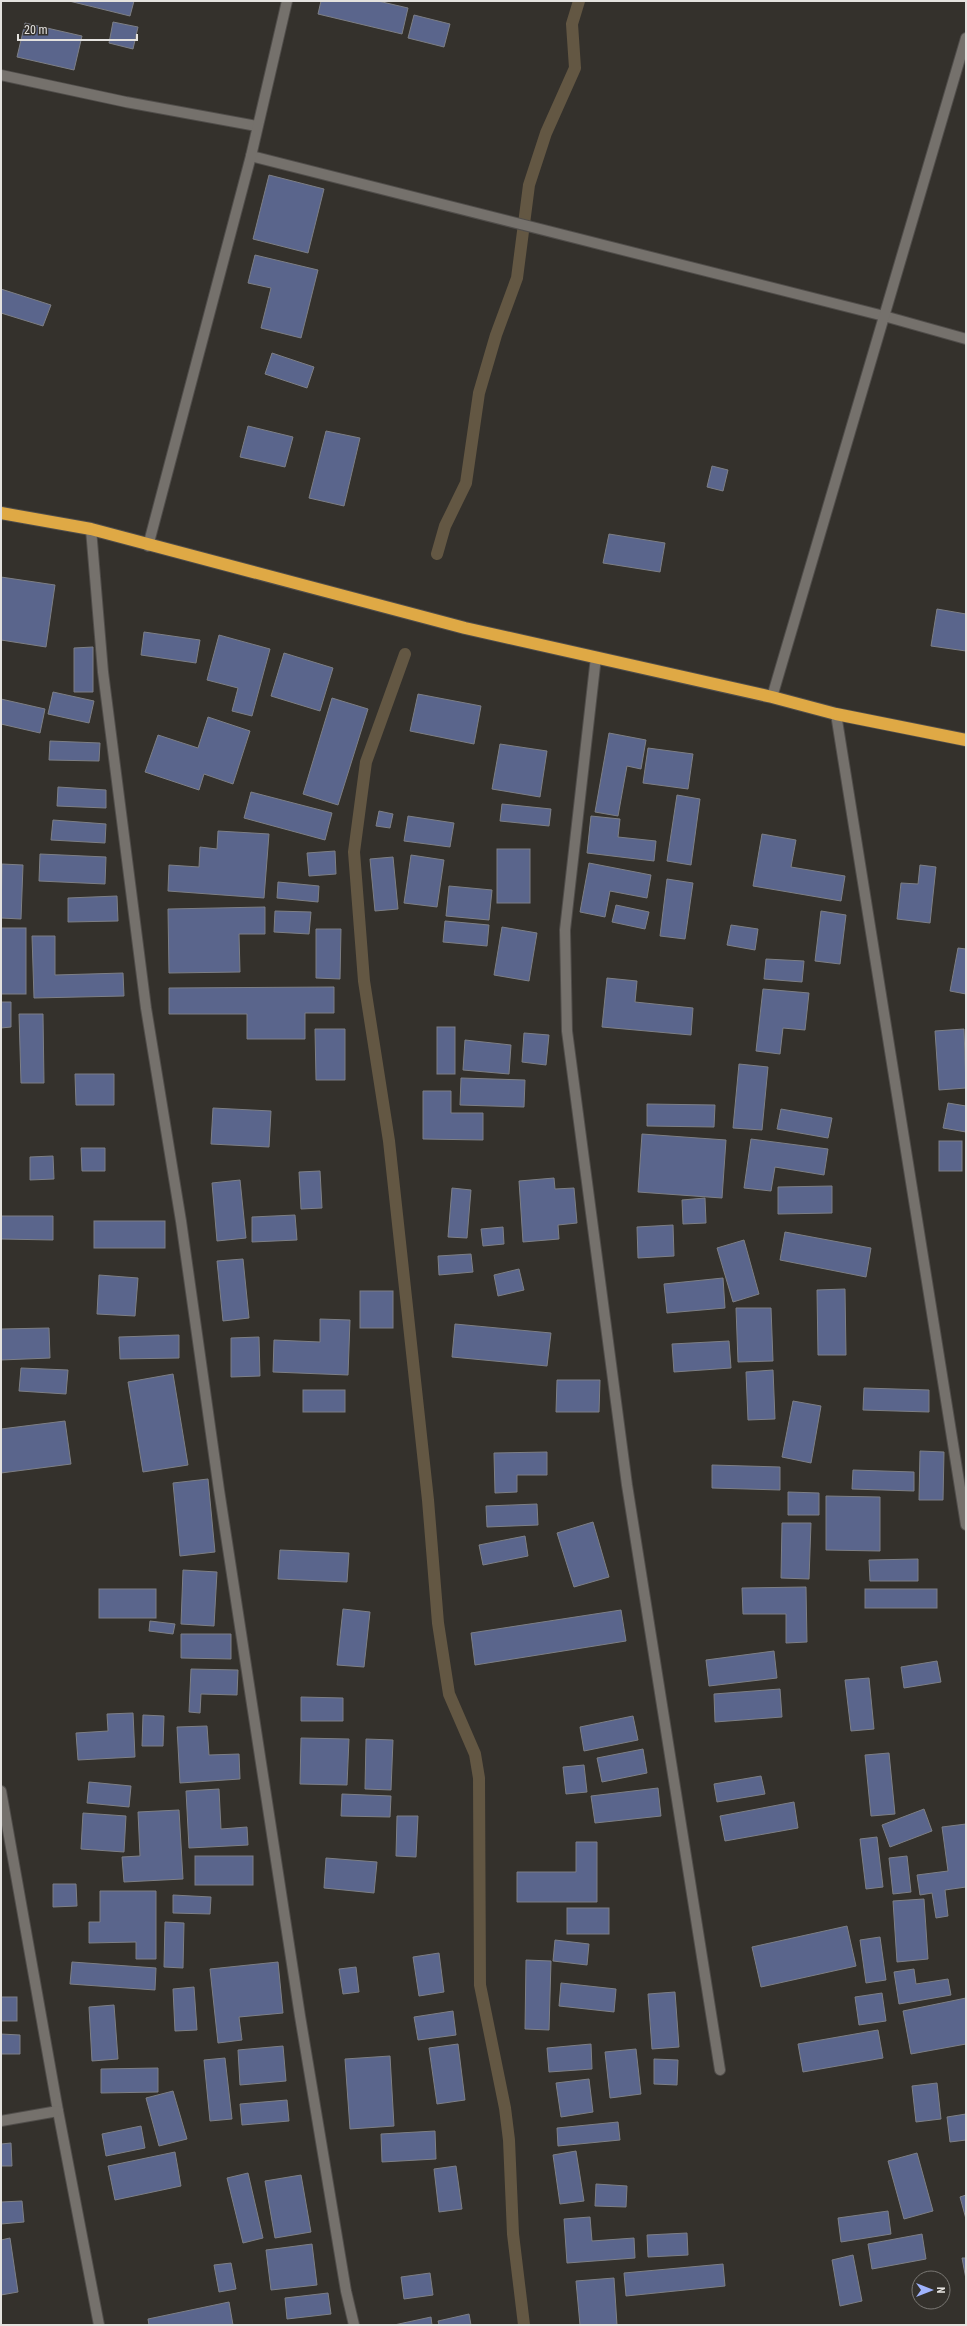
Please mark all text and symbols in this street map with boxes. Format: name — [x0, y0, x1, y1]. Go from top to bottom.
scale bar — [18, 16, 137, 42]
text: 20 m — [24, 23, 48, 37]
north arrow — [911, 2270, 951, 2310]
text: N — [934, 2287, 947, 2294]

